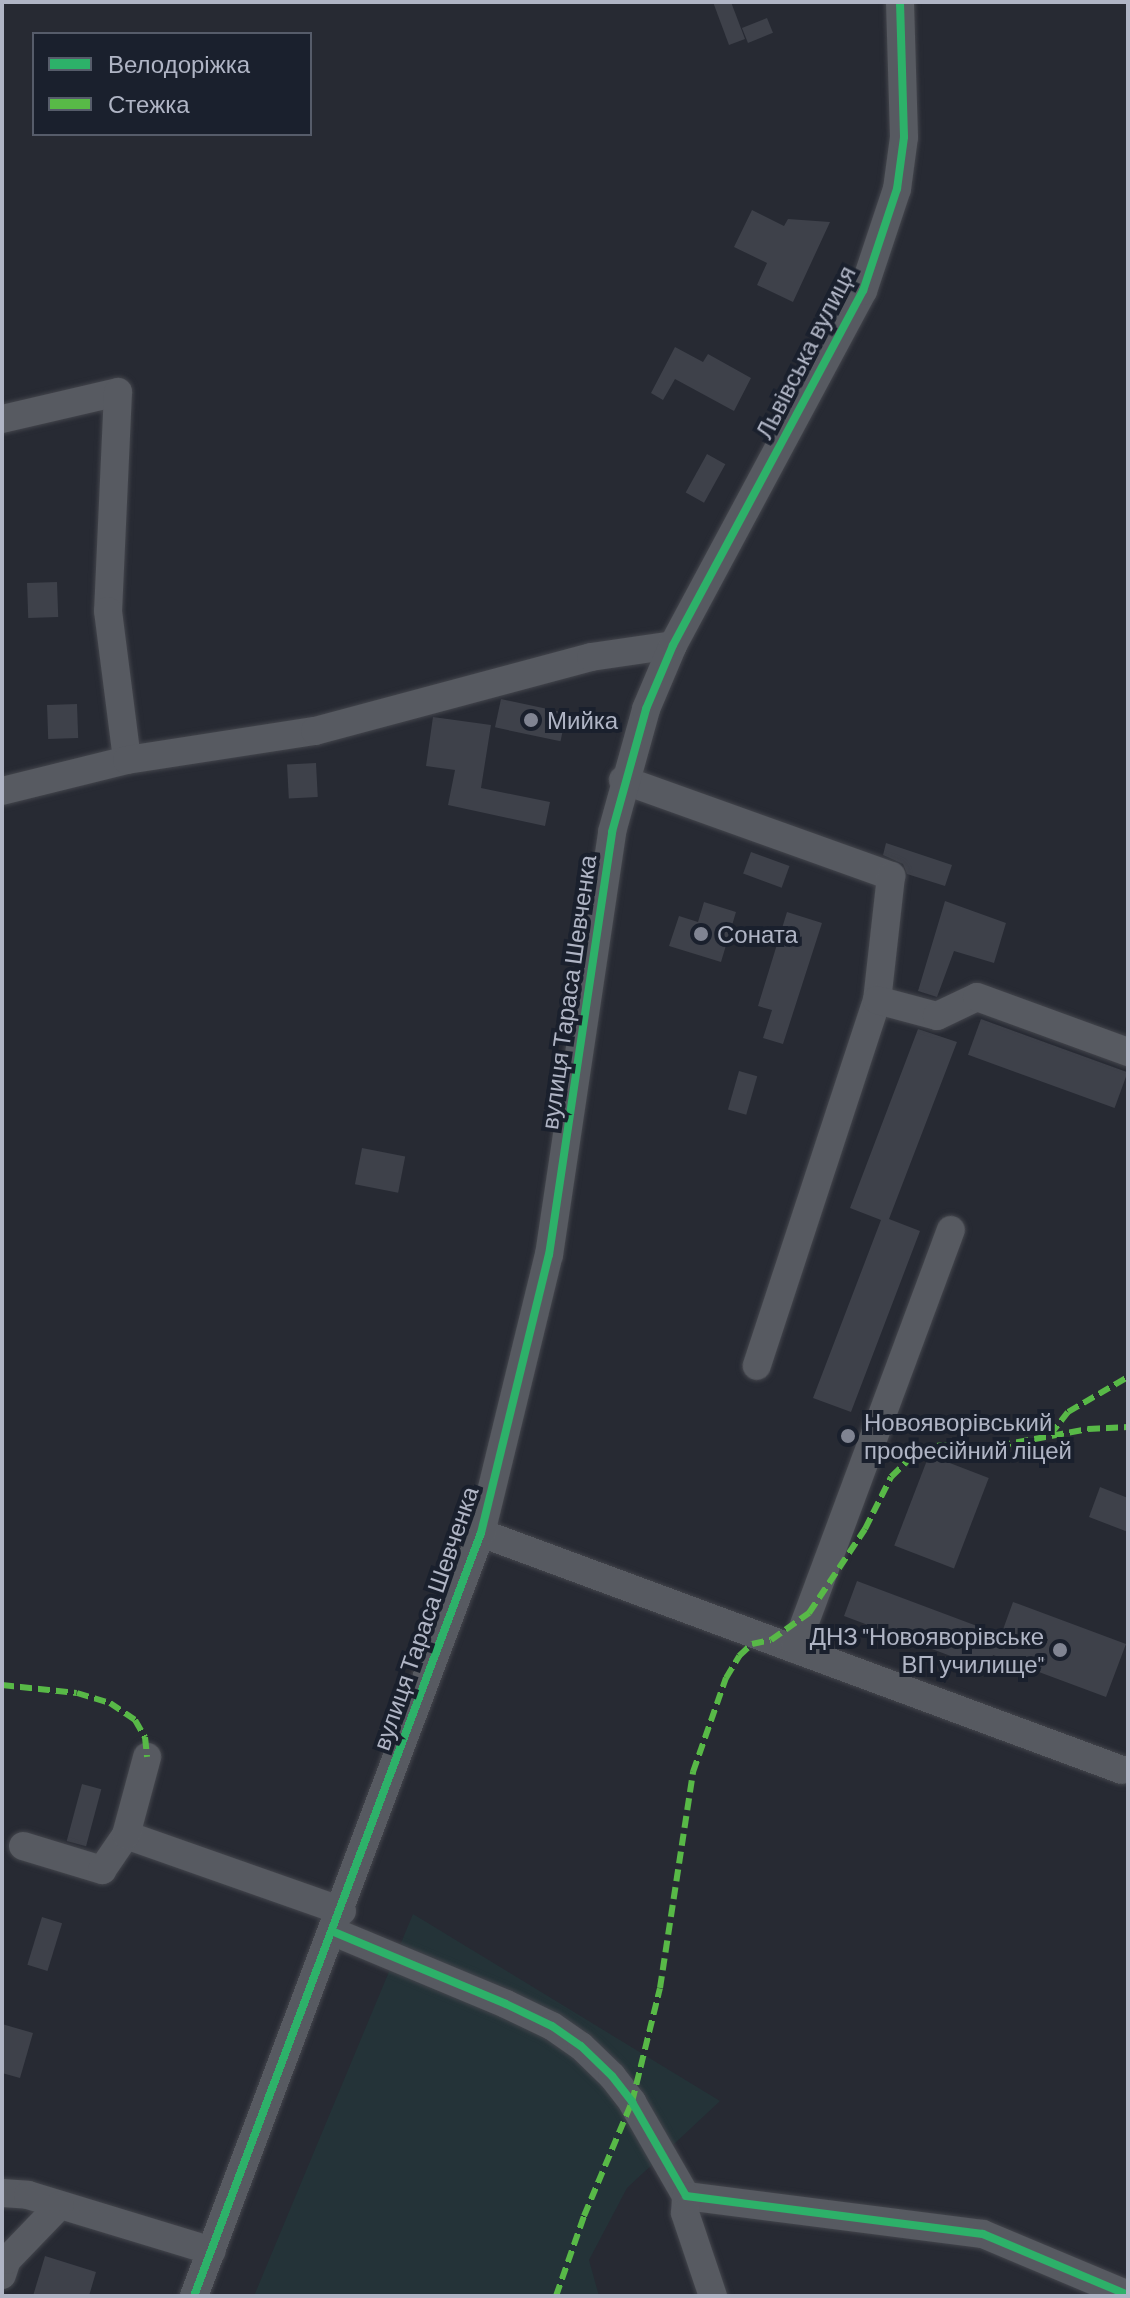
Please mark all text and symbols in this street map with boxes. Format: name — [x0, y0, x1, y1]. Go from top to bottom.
legend — [32, 32, 312, 136]
text: Велодоріжка — [108, 49, 250, 78]
text: Стежка — [108, 89, 190, 118]
street label: Львівська вулиця — [749, 261, 861, 443]
place label: Мийка — [547, 706, 618, 734]
marker: Мийка — [522, 711, 540, 729]
street label: вулиця Тараса Шевченка — [534, 853, 602, 1131]
place label: Соната — [717, 920, 798, 948]
marker: Соната — [692, 925, 710, 943]
place label: Новояворівський професійний ліцей — [864, 1408, 1072, 1464]
marker: Новояворівський професійний ліцей — [839, 1427, 857, 1445]
street label: вулиця Тараса Шевченка — [366, 1482, 484, 1754]
place label: ДНЗ "Новояворівське ВП училище" — [810, 1622, 1044, 1678]
marker: ДНЗ "Новояворівське ВП училище" — [1051, 1641, 1069, 1659]

